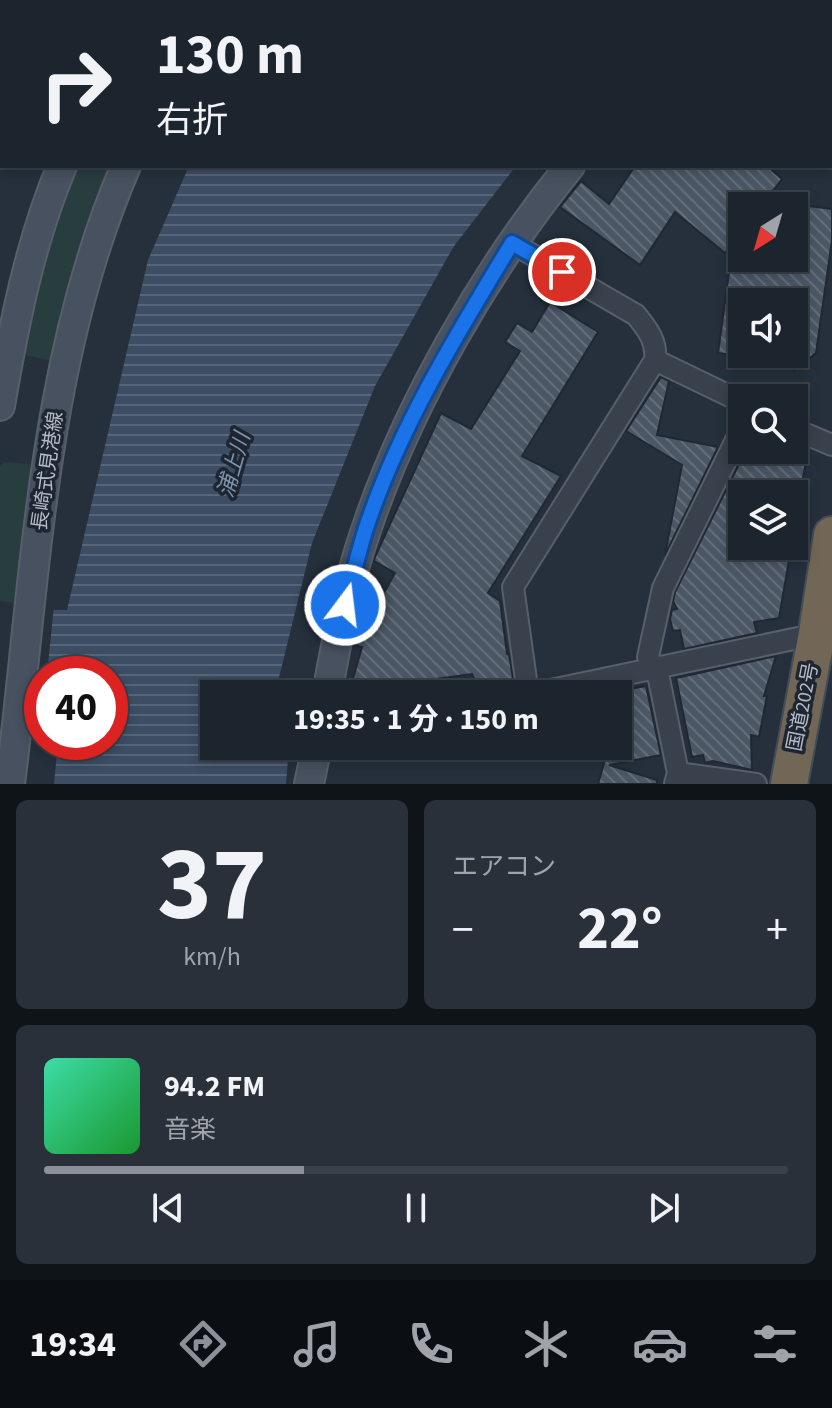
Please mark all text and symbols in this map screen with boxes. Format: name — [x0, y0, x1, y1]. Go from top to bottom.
text: 130 m — [156, 16, 304, 95]
icon: right — [24, 32, 128, 136]
text: 右折 — [156, 95, 228, 146]
north arrow — [728, 192, 808, 272]
map controls — [728, 192, 808, 560]
pin — [528, 238, 596, 306]
icon: arrive — [540, 250, 584, 294]
button: sound — [728, 288, 808, 368]
button: search — [728, 384, 808, 464]
street label: 長崎式見港線 — [26, 410, 70, 532]
water label: 浦上川 — [210, 427, 259, 501]
button: layers — [728, 480, 808, 560]
position arrow — [303, 563, 387, 647]
speed limit sign: 40 — [24, 656, 128, 760]
street label: 国道202号 — [781, 660, 825, 754]
text: 19:35 · 1 分 · 150 m — [293, 698, 539, 741]
text: 37 — [157, 812, 267, 960]
text: エアコン — [452, 848, 556, 885]
text: 22° — [577, 887, 663, 972]
text: − — [452, 899, 474, 962]
text: + — [766, 899, 788, 962]
text: km/h — [183, 938, 241, 975]
text: 94.2 FM — [164, 1065, 265, 1108]
text: 音楽 — [164, 1111, 216, 1148]
icon: previous — [146, 1186, 190, 1230]
icon: pause — [394, 1186, 438, 1230]
icon: next — [642, 1186, 686, 1230]
icon: directions — [175, 1316, 231, 1372]
icon: music — [289, 1316, 345, 1372]
icon: phone — [403, 1316, 459, 1372]
icon: climate — [518, 1316, 574, 1372]
icon: car — [632, 1316, 688, 1372]
icon: filters — [747, 1316, 803, 1372]
text: 19:34 — [29, 1319, 116, 1370]

